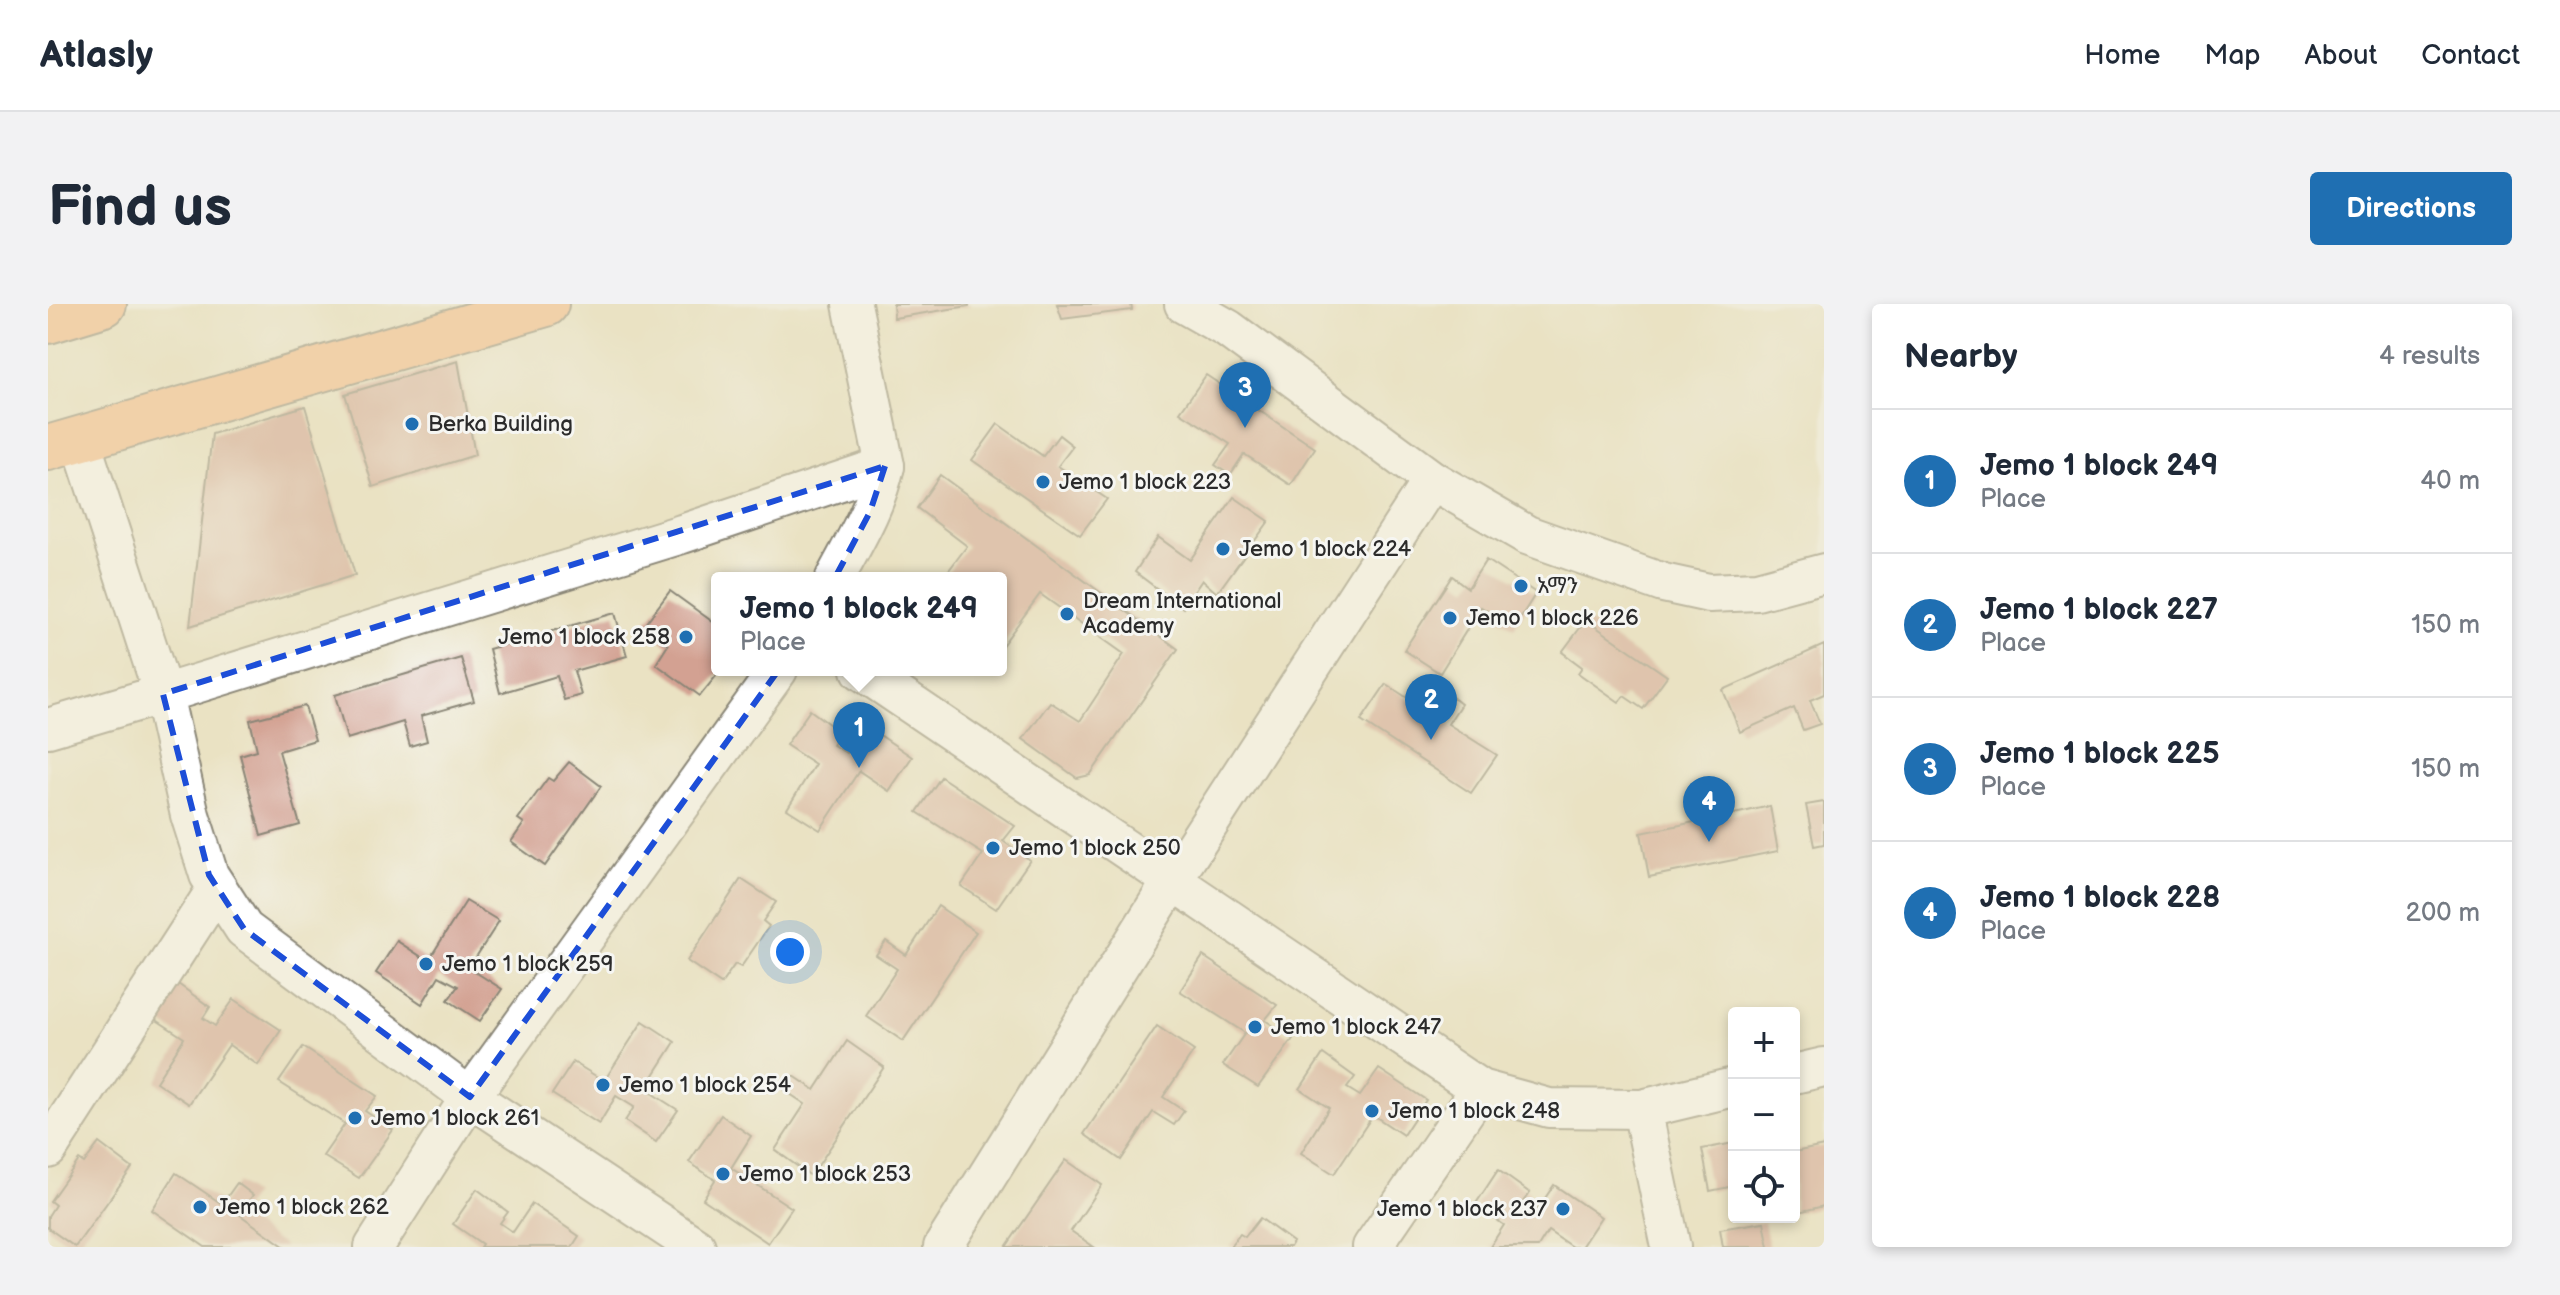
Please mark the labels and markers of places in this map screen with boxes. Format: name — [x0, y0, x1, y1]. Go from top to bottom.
pin: 3 — [1219, 362, 1271, 428]
place label: Berka Building — [428, 411, 573, 438]
marker: Berka Building — [403, 415, 421, 433]
place label: Jemo 1 block 223 — [1059, 469, 1231, 496]
marker: Jemo 1 block 223 — [1034, 473, 1052, 491]
place label: Jemo 1 block 224 — [1239, 536, 1412, 563]
marker: Jemo 1 block 224 — [1214, 540, 1232, 558]
place label: አማን — [1537, 573, 1578, 600]
marker: አማን — [1512, 577, 1530, 595]
place label: Dream International Academy — [1083, 588, 1282, 640]
marker: Dream International Academy — [1058, 605, 1076, 623]
place label: Jemo 1 block 226 — [1466, 605, 1639, 632]
marker: Jemo 1 block 226 — [1441, 609, 1459, 627]
place label: Jemo 1 block 258 — [498, 624, 670, 651]
marker: Jemo 1 block 258 — [677, 628, 695, 646]
pin: 2 — [1405, 674, 1457, 740]
pin: 1 — [833, 702, 885, 768]
pin: 4 — [1683, 776, 1735, 842]
place label: Jemo 1 block 250 — [1009, 835, 1181, 862]
marker: Jemo 1 block 250 — [984, 839, 1002, 857]
place label: Jemo 1 block 259 — [442, 951, 614, 978]
marker: Jemo 1 block 259 — [417, 955, 435, 973]
place label: Jemo 1 block 247 — [1271, 1014, 1441, 1041]
marker: Jemo 1 block 247 — [1246, 1018, 1264, 1036]
place label: Jemo 1 block 254 — [619, 1072, 792, 1099]
marker: Jemo 1 block 254 — [594, 1076, 612, 1094]
place label: Jemo 1 block 248 — [1388, 1098, 1560, 1125]
marker: Jemo 1 block 248 — [1363, 1102, 1381, 1120]
place label: Jemo 1 block 261 — [371, 1105, 539, 1132]
marker: Jemo 1 block 261 — [346, 1109, 364, 1127]
place label: Jemo 1 block 253 — [739, 1161, 911, 1188]
marker: Jemo 1 block 253 — [714, 1165, 732, 1183]
place label: Jemo 1 block 262 — [216, 1194, 389, 1221]
place label: Jemo 1 block 237 — [1377, 1196, 1547, 1223]
marker: Jemo 1 block 262 — [191, 1198, 209, 1216]
marker: Jemo 1 block 237 — [1554, 1200, 1572, 1218]

